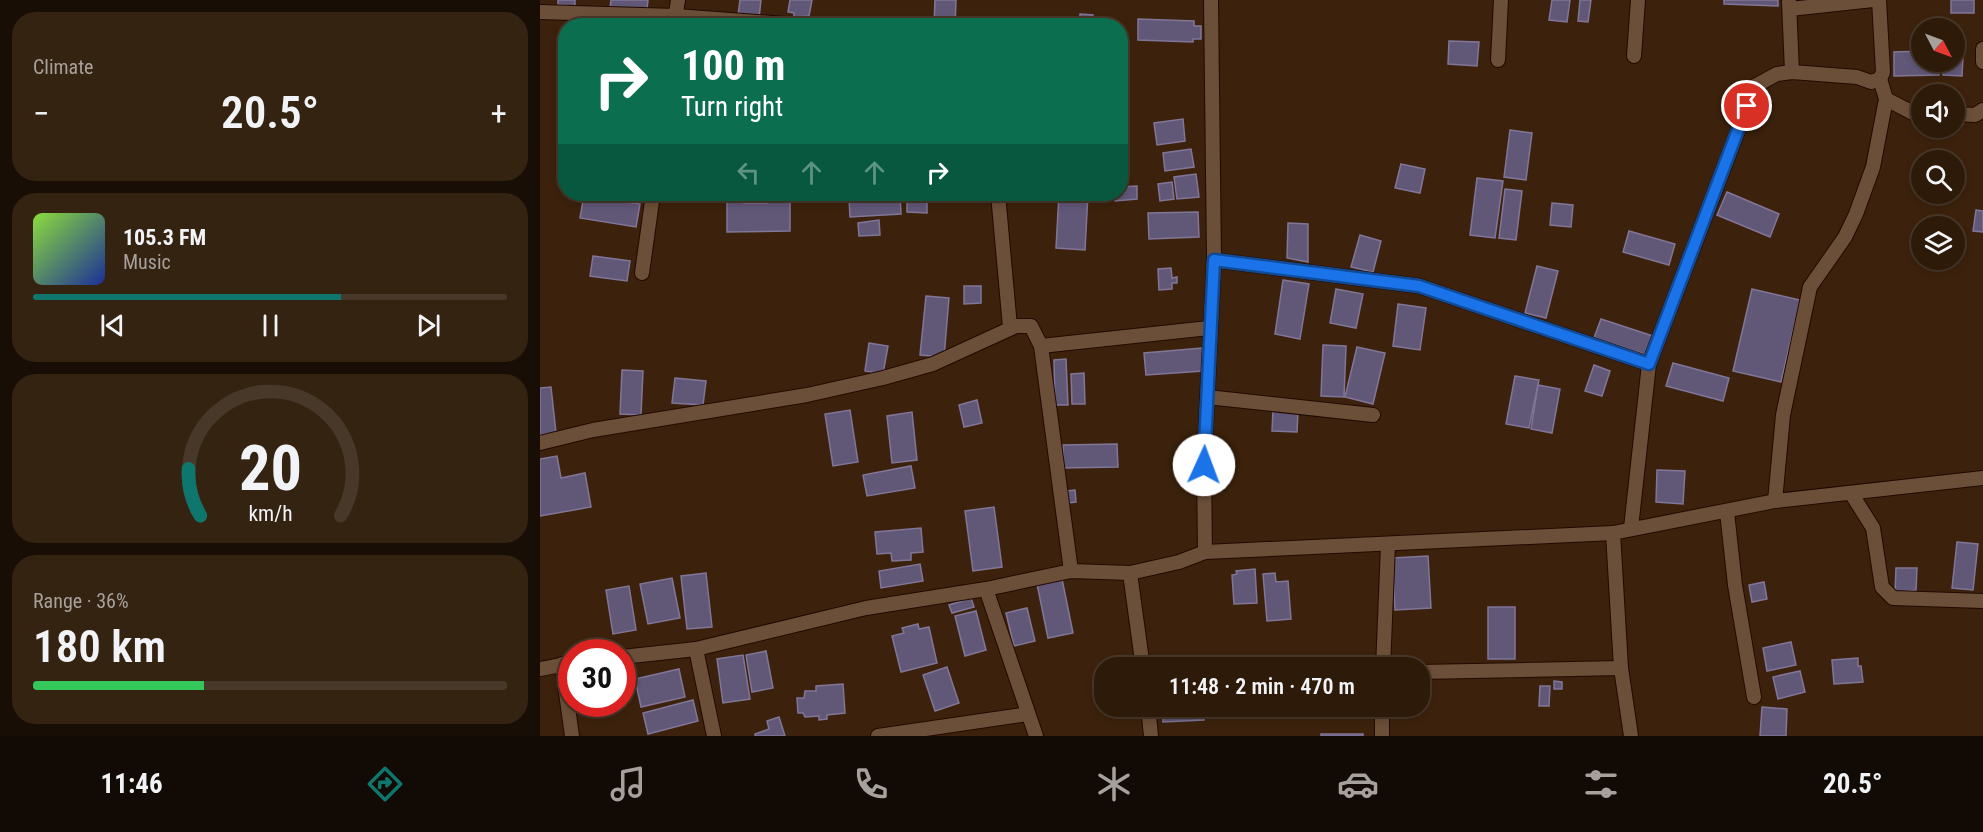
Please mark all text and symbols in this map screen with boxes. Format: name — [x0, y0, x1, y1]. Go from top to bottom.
north arrow — [1911, 18, 1965, 72]
map controls — [1911, 18, 1965, 270]
text: 100 m — [681, 41, 786, 90]
icon: right — [582, 42, 660, 120]
text: Climate — [33, 55, 93, 79]
pin — [1721, 80, 1772, 131]
button: sound — [1911, 84, 1965, 138]
text: 20.5° — [221, 86, 319, 139]
icon: arrive — [1730, 89, 1763, 122]
text: Turn right — [681, 91, 783, 123]
text: − — [33, 94, 50, 133]
text: + — [491, 94, 507, 133]
button: search — [1911, 150, 1965, 204]
icon: left — [732, 156, 765, 189]
icon: ahead — [795, 156, 828, 189]
icon: ahead — [858, 156, 891, 189]
icon: right — [921, 156, 954, 189]
button: layers — [1911, 216, 1965, 270]
text: 105.3 FM — [123, 225, 206, 250]
text: Music — [123, 250, 171, 274]
icon: previous — [96, 309, 129, 342]
icon: pause — [254, 309, 287, 342]
icon: next — [412, 309, 445, 342]
text: 20 — [238, 432, 302, 505]
position arrow — [1172, 433, 1236, 497]
text: km/h — [248, 501, 292, 526]
text: Range · 36% — [33, 589, 129, 613]
text: 180 km — [33, 620, 166, 673]
speed limit sign: 30 — [558, 639, 636, 717]
text: 11:48 · 2 min · 470 m — [1169, 674, 1355, 699]
icon: directions — [364, 763, 406, 805]
icon: music — [607, 763, 649, 805]
icon: phone — [850, 763, 892, 805]
icon: climate — [1093, 763, 1135, 805]
icon: car — [1337, 763, 1379, 805]
icon: filters — [1580, 763, 1622, 805]
text: 11:46 — [101, 768, 163, 800]
text: 20.5° — [1823, 768, 1882, 800]

